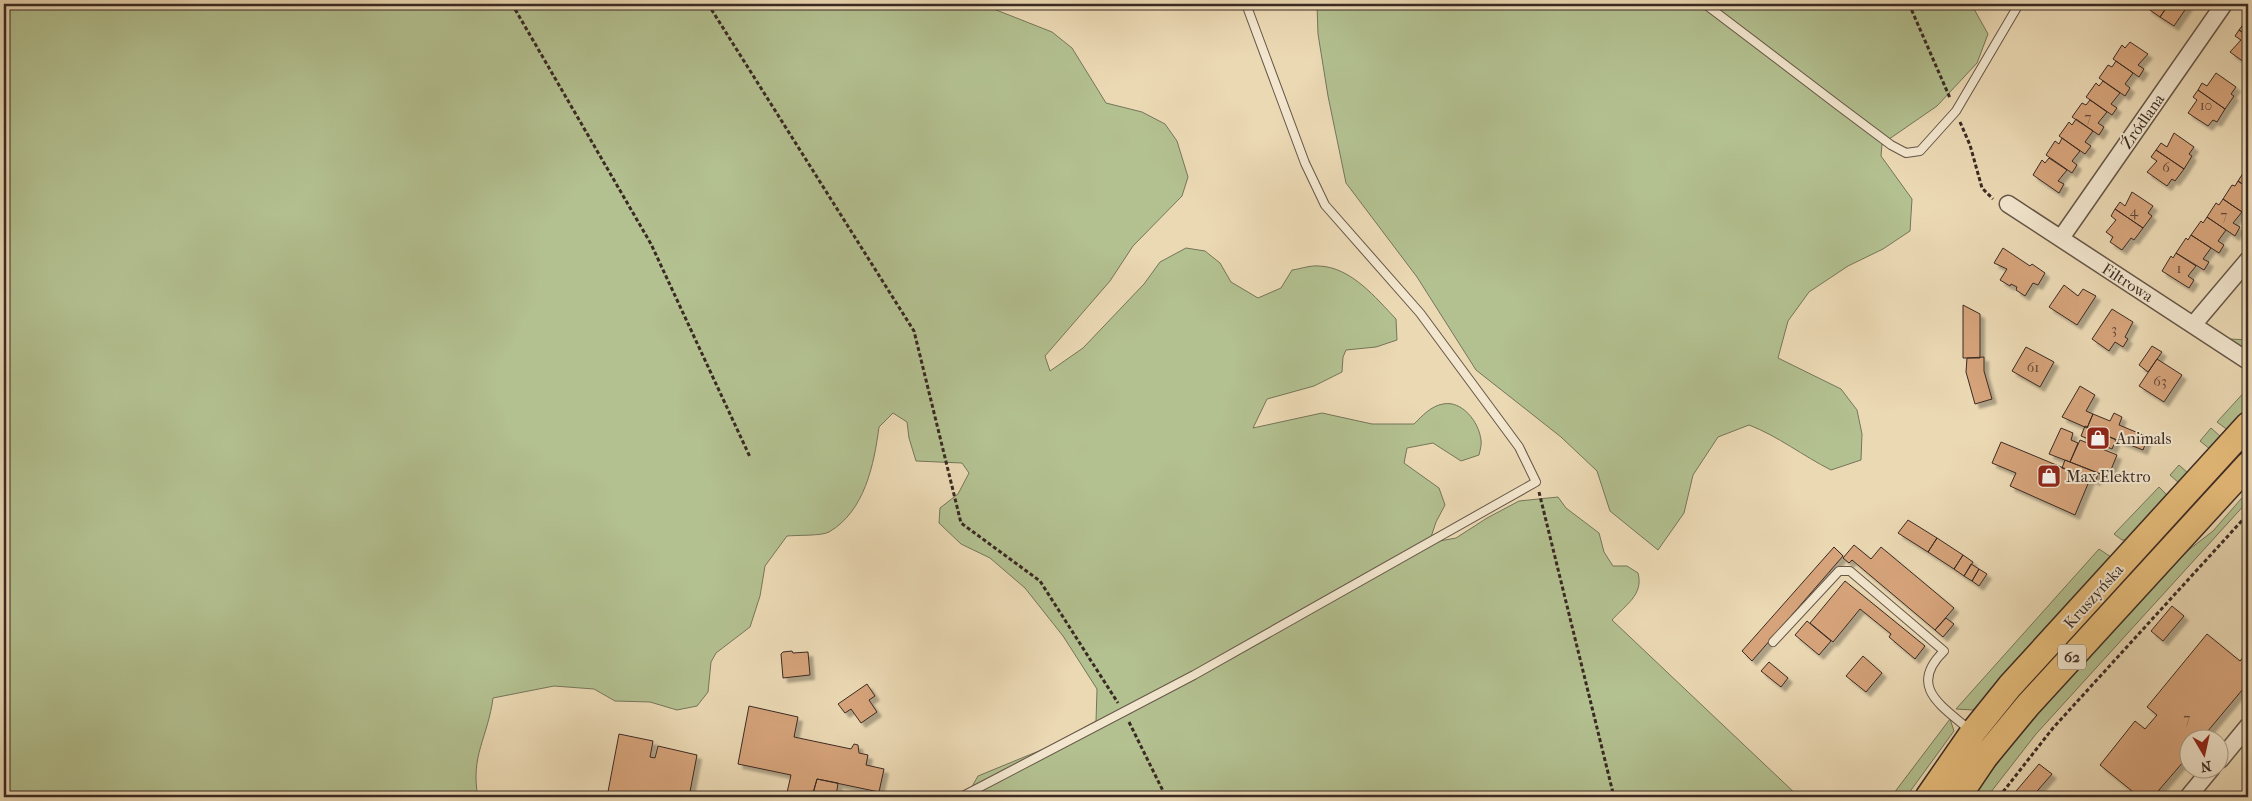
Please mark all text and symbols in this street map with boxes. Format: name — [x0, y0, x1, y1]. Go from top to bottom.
street label: Źródlana — [2116, 89, 2169, 152]
house number: 10 — [2200, 97, 2212, 114]
house number: 7 — [2085, 109, 2092, 126]
house number: 6 — [2162, 159, 2170, 176]
house number: 4 — [2130, 203, 2139, 220]
house number: 7 — [2221, 207, 2228, 224]
street label: Filtrowa — [2099, 259, 2157, 306]
house number: 1 — [2177, 260, 2182, 277]
house number: 3 — [2111, 321, 2117, 338]
house number: 61 — [2027, 359, 2039, 376]
house number: 63 — [2153, 373, 2167, 390]
shop icon: Animals — [2085, 425, 2111, 451]
place label: Animals — [2115, 429, 2172, 448]
shop icon: Max Elektro — [2036, 463, 2062, 489]
place label: Max Elektro — [2066, 467, 2151, 486]
street label: Kruszyńska — [2060, 560, 2128, 632]
road number: 62 — [2058, 644, 2086, 670]
house number: 7 — [2184, 710, 2191, 727]
north arrow — [2180, 728, 2230, 778]
text: N — [2199, 757, 2213, 776]

